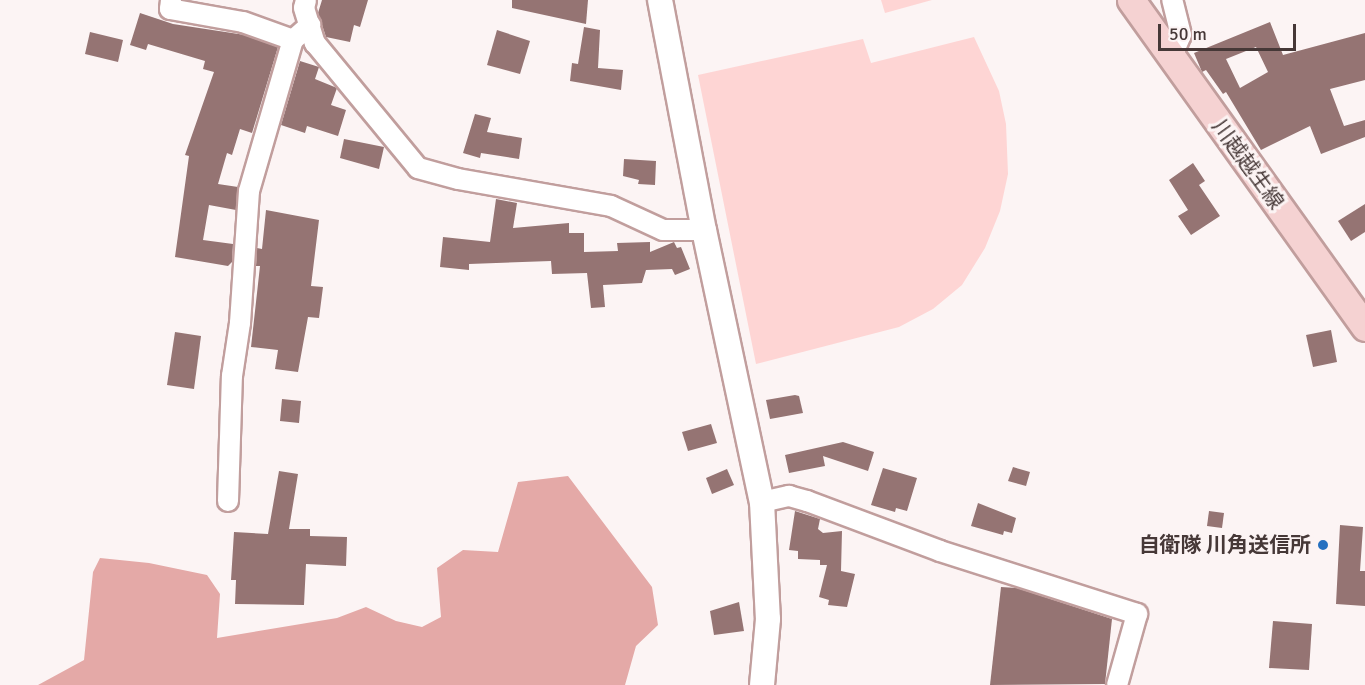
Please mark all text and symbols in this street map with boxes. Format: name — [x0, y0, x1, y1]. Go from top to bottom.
scale bar — [1161, 12, 1299, 50]
text: 50 m — [1169, 23, 1207, 45]
street label: 川越越生線 — [1207, 114, 1289, 214]
place label: 自衛隊 川角送信所 — [1138, 532, 1311, 558]
marker: 自衛隊 川角送信所 — [1316, 538, 1330, 552]

